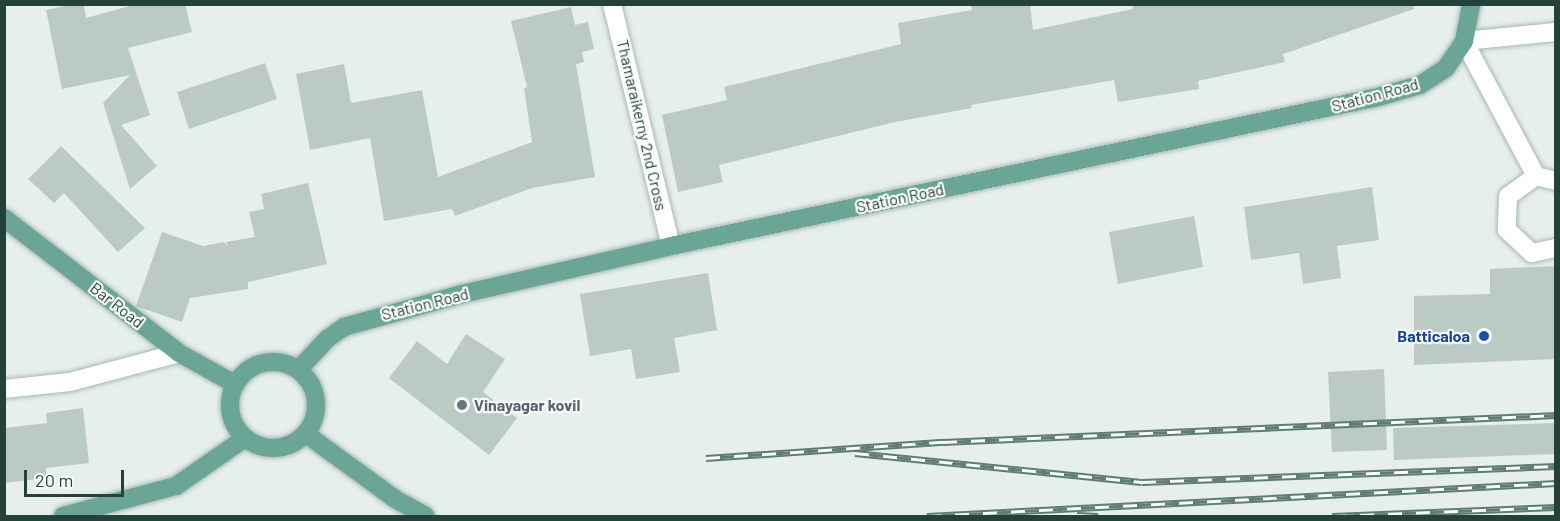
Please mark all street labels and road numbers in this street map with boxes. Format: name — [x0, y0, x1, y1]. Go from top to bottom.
street label: Thamaraikerny 2nd Cross — [613, 38, 671, 212]
street label: Station Road — [1329, 74, 1421, 116]
street label: Station Road — [854, 179, 946, 217]
street label: Bar Road — [86, 278, 148, 332]
street label: Station Road — [379, 284, 471, 324]

